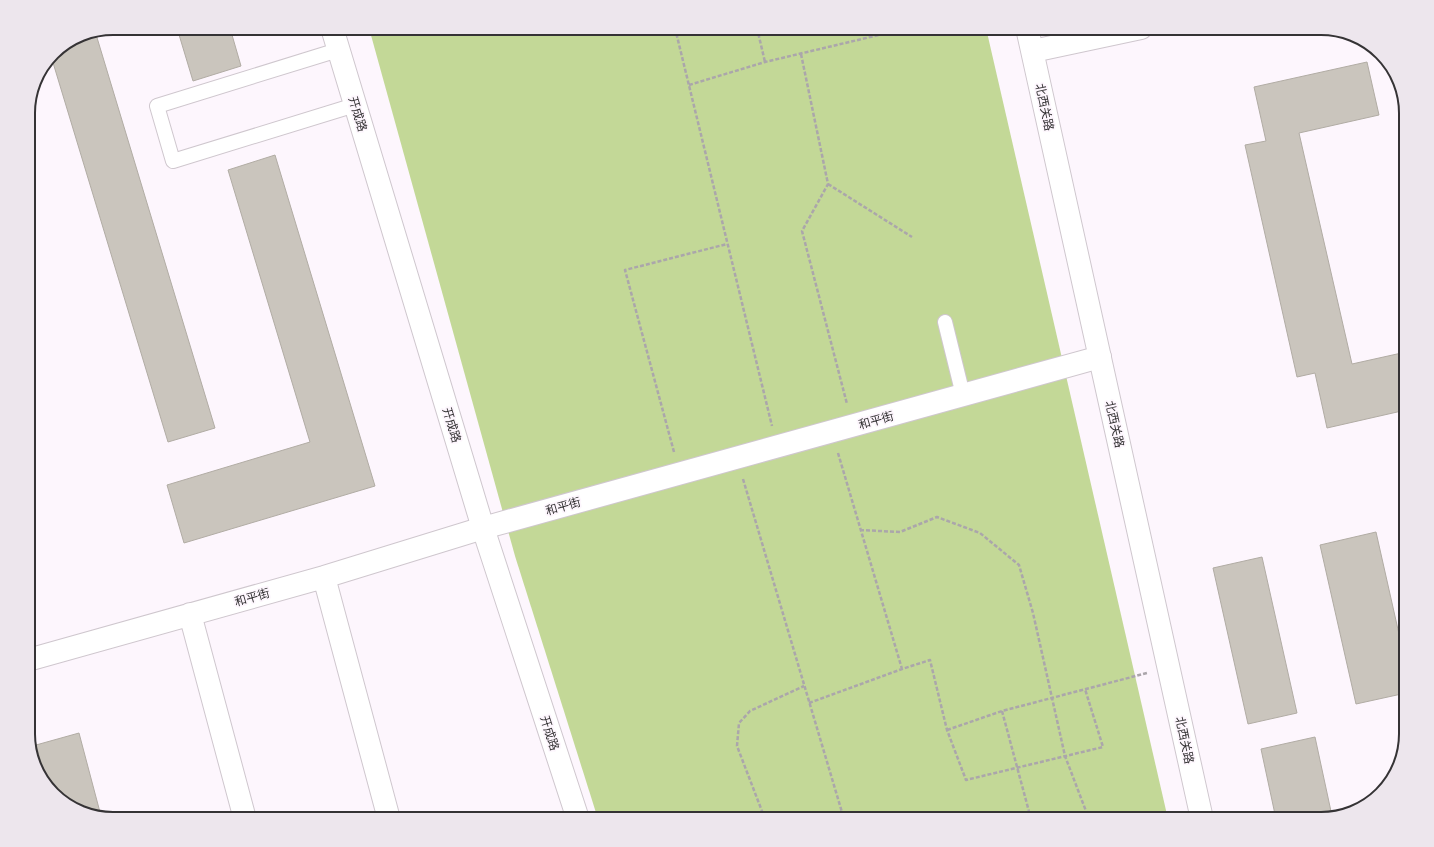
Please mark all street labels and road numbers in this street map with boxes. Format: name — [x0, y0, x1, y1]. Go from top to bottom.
street label: 北西关路 — [1033, 82, 1057, 132]
street label: 开成路 — [346, 95, 370, 133]
street label: 北西关路 — [1102, 399, 1128, 449]
street label: 开成路 — [440, 406, 464, 444]
street label: 和平街 — [857, 408, 895, 432]
street label: 和平街 — [544, 494, 582, 518]
street label: 和平街 — [233, 585, 271, 609]
street label: 开成路 — [537, 714, 563, 752]
street label: 北西关路 — [1173, 715, 1197, 765]

